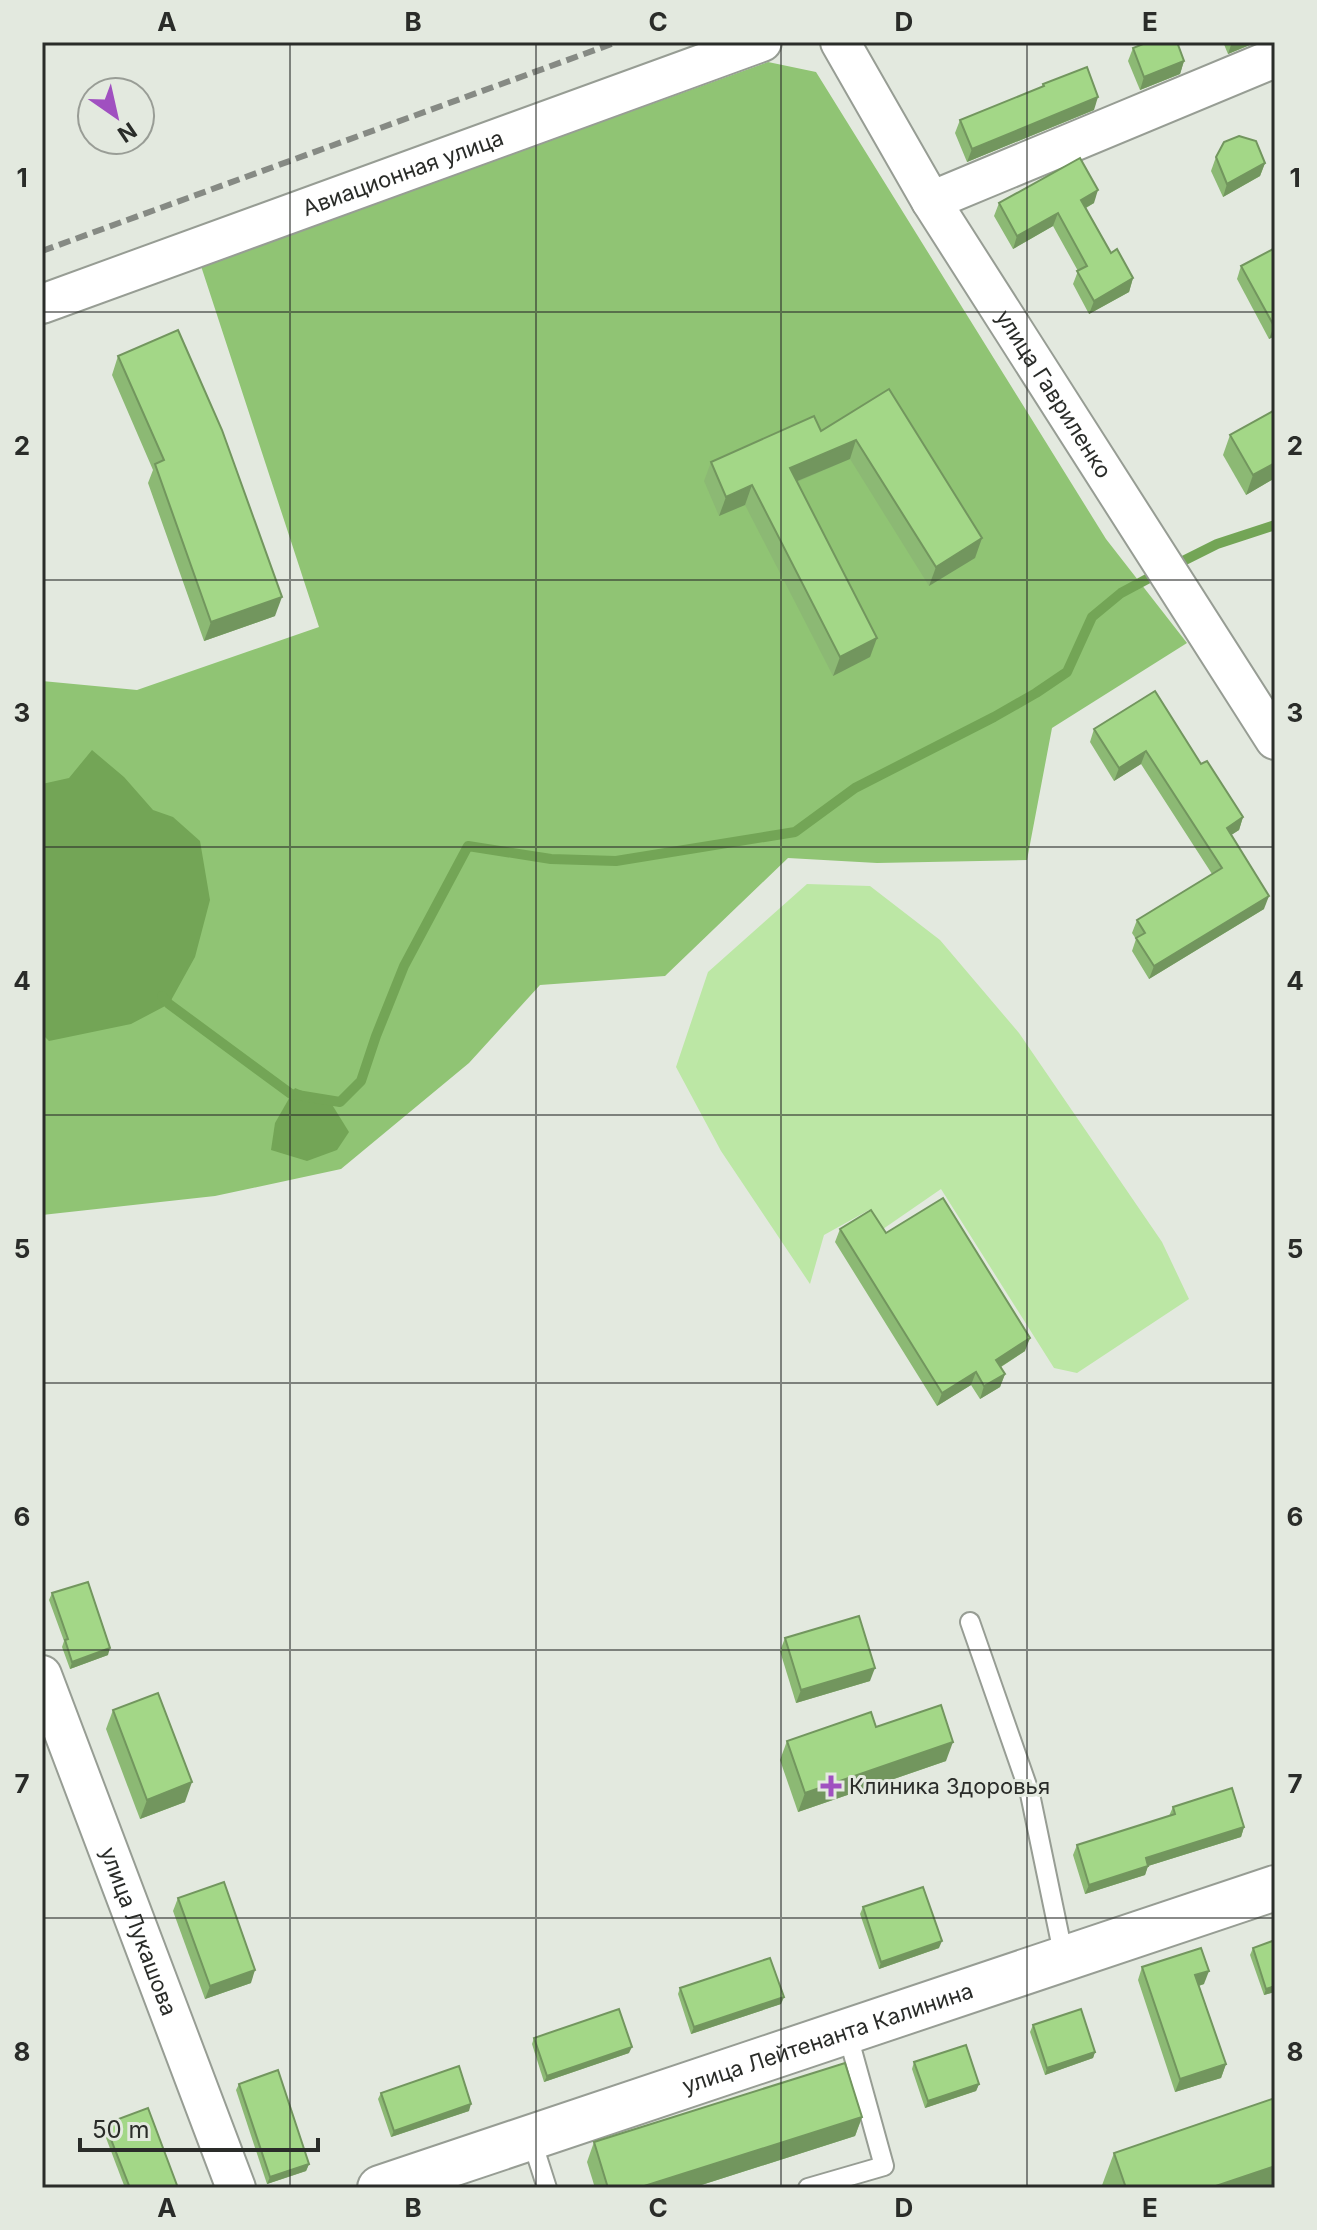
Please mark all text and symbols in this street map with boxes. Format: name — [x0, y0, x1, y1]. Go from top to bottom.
text: A — [157, 6, 177, 37]
text: B — [404, 6, 422, 37]
text: C — [648, 6, 668, 37]
text: D — [895, 6, 913, 37]
text: E — [1142, 6, 1158, 37]
north arrow — [76, 76, 156, 156]
text: N — [113, 117, 141, 148]
street label: Авиационная улица — [299, 124, 507, 221]
text: 1 — [16, 162, 28, 193]
text: 1 — [1289, 162, 1301, 193]
street label: улица Гавриленко — [991, 305, 1117, 483]
text: 2 — [14, 430, 30, 461]
text: 2 — [1287, 430, 1303, 461]
text: 3 — [14, 697, 30, 728]
text: 3 — [1287, 697, 1303, 728]
text: 4 — [13, 965, 31, 996]
text: 4 — [1286, 965, 1304, 996]
text: 5 — [14, 1233, 30, 1264]
text: 5 — [1287, 1233, 1303, 1264]
text: 6 — [14, 1501, 30, 1532]
text: 6 — [1287, 1501, 1303, 1532]
text: 7 — [14, 1768, 30, 1799]
text: 7 — [1287, 1768, 1303, 1799]
place label: Клиника Здоровья — [849, 1773, 1050, 1799]
marker: Клиника Здоровья — [820, 1775, 842, 1797]
street label: улица Лукашова — [95, 1843, 183, 2019]
street label: улица Лейтенанта Калинина — [679, 1977, 976, 2099]
text: 8 — [14, 2036, 30, 2067]
text: 8 — [1287, 2036, 1303, 2067]
scale bar — [80, 2102, 318, 2152]
text: 50 m — [92, 2115, 150, 2144]
text: A — [157, 2192, 177, 2223]
text: B — [404, 2192, 422, 2223]
text: C — [648, 2192, 668, 2223]
text: D — [895, 2192, 913, 2223]
text: E — [1142, 2192, 1158, 2223]

